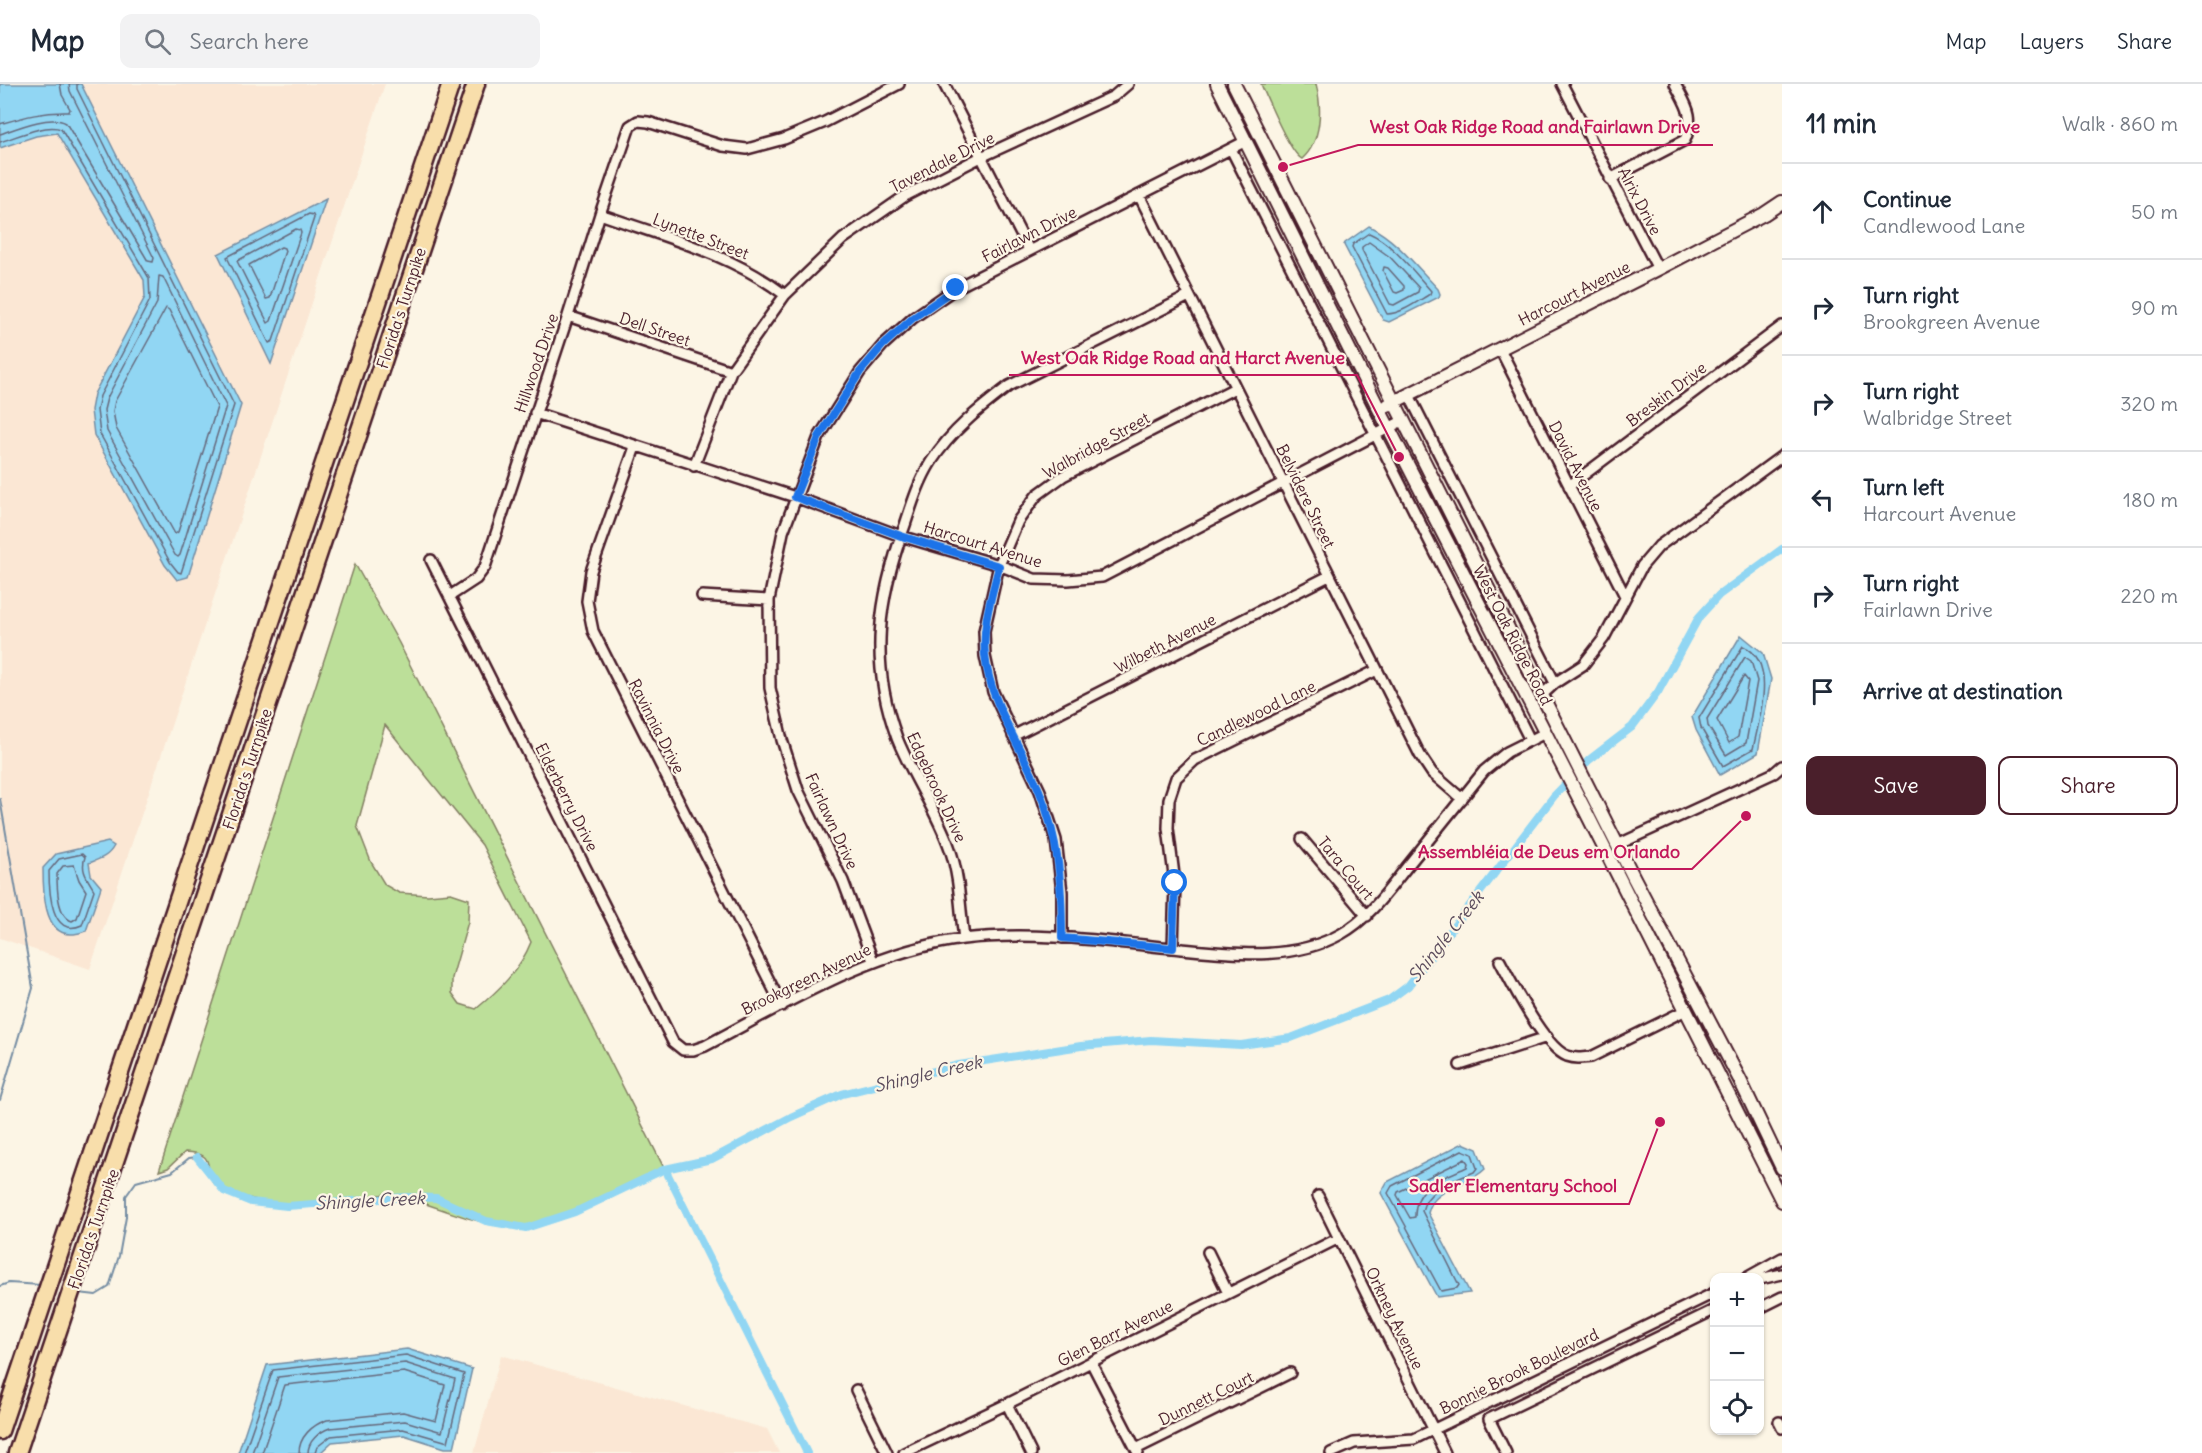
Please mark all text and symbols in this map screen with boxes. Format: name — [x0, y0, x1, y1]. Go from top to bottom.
search box — [120, 14, 540, 68]
text: Map — [30, 23, 84, 59]
icon: search — [141, 25, 174, 58]
text: Search here — [189, 27, 309, 55]
text: Map — [1946, 28, 1986, 55]
text: Layers — [2019, 28, 2084, 55]
text: Share — [2117, 28, 2172, 55]
text: 11 min — [1806, 107, 1877, 140]
callout: West Oak Ridge Road and Fairlawn Drive — [1358, 109, 1713, 145]
text: Walk · 860 m — [2062, 111, 2178, 136]
text: West Oak Ridge Road and Fairlawn Drive — [1370, 115, 1701, 138]
street label: Tavendale Drive — [886, 127, 998, 197]
street label: Alrix Drive — [1614, 164, 1666, 238]
text: Continue — [1863, 185, 1952, 213]
icon: ahead — [1806, 195, 1839, 228]
text: 50 m — [2131, 199, 2178, 224]
street label: Fairlawn Drive — [978, 202, 1080, 266]
street label: Lynette Street — [650, 209, 752, 264]
text: Candlewood Lane — [1863, 213, 2025, 238]
street label: Florida's Turnpike — [372, 245, 430, 371]
street label: Harcourt Avenue — [1515, 256, 1633, 330]
route end — [942, 274, 968, 300]
text: Turn right — [1863, 281, 1959, 309]
icon: right — [1806, 291, 1839, 324]
text: 90 m — [2131, 295, 2178, 320]
street label: Dell Street — [617, 308, 694, 351]
text: Brookgreen Avenue — [1863, 309, 2040, 334]
street label: Hillwood Drive — [510, 311, 562, 415]
callout: West Oak Ridge Road and Harct Avenue — [1009, 339, 1357, 375]
text: West Oak Ridge Road and Harct Avenue — [1021, 346, 1345, 369]
street label: Breskin Drive — [1622, 357, 1710, 431]
text: Turn right — [1863, 377, 1959, 405]
icon: right — [1806, 387, 1839, 420]
text: 320 m — [2120, 391, 2178, 416]
text: Walbridge Street — [1863, 405, 2012, 430]
street label: Walbridge Street — [1039, 407, 1153, 483]
street label: David Avenue — [1545, 417, 1607, 515]
street label: Belvidere Street — [1272, 441, 1340, 552]
text: Turn left — [1863, 473, 1944, 501]
icon: left — [1806, 483, 1839, 516]
text: 180 m — [2123, 487, 2178, 512]
text: Harcourt Avenue — [1863, 501, 2016, 526]
street label: Harcourt Avenue — [921, 516, 1045, 572]
street label: West Oak Ridge Road — [1469, 562, 1557, 708]
text: Turn right — [1863, 569, 1959, 597]
icon: right — [1806, 579, 1839, 612]
text: 220 m — [2121, 583, 2178, 608]
text: Fairlawn Drive — [1863, 597, 1993, 622]
street label: Wilbeth Avenue — [1111, 609, 1219, 677]
street label: Ravinnia Drive — [625, 675, 689, 777]
icon: arrive — [1806, 675, 1839, 708]
street label: Candlewood Lane — [1193, 676, 1319, 750]
text: Arrive at destination — [1863, 677, 2063, 705]
street label: Florida's Turnpike — [218, 706, 276, 832]
street label: Edgebrook Drive — [903, 729, 971, 845]
street label: Elderberry Drive — [531, 740, 603, 854]
button: Save — [1806, 756, 1986, 815]
button: Share — [1998, 756, 2178, 815]
street label: Fairlawn Drive — [801, 770, 863, 872]
street label: Tara Court — [1314, 832, 1379, 904]
callout: Assembléia de Deus em Orlando — [1406, 833, 1692, 869]
text: Assembléia de Deus em Orlando — [1418, 840, 1680, 863]
route start — [1161, 869, 1187, 895]
water label: Shingle Creek — [1403, 885, 1490, 987]
street label: Brookgreen Avenue — [738, 939, 874, 1019]
water label: Shingle Creek — [872, 1050, 986, 1097]
street label: Florida's Turnpike — [63, 1166, 123, 1292]
callout: Sadler Elementary School — [1397, 1168, 1629, 1204]
text: Sadler Elementary School — [1409, 1174, 1617, 1197]
water label: Shingle Creek — [314, 1186, 427, 1215]
street label: Orkney Avenue — [1362, 1264, 1428, 1372]
map controls — [1710, 1273, 1764, 1435]
button: + — [1710, 1273, 1764, 1327]
street label: Glen Barr Avenue — [1054, 1295, 1176, 1371]
street label: Bonnie Brook Boulevard — [1436, 1324, 1602, 1418]
button: − — [1710, 1327, 1764, 1381]
street label: Dunnett Court — [1155, 1366, 1257, 1430]
button: locate — [1710, 1381, 1764, 1435]

